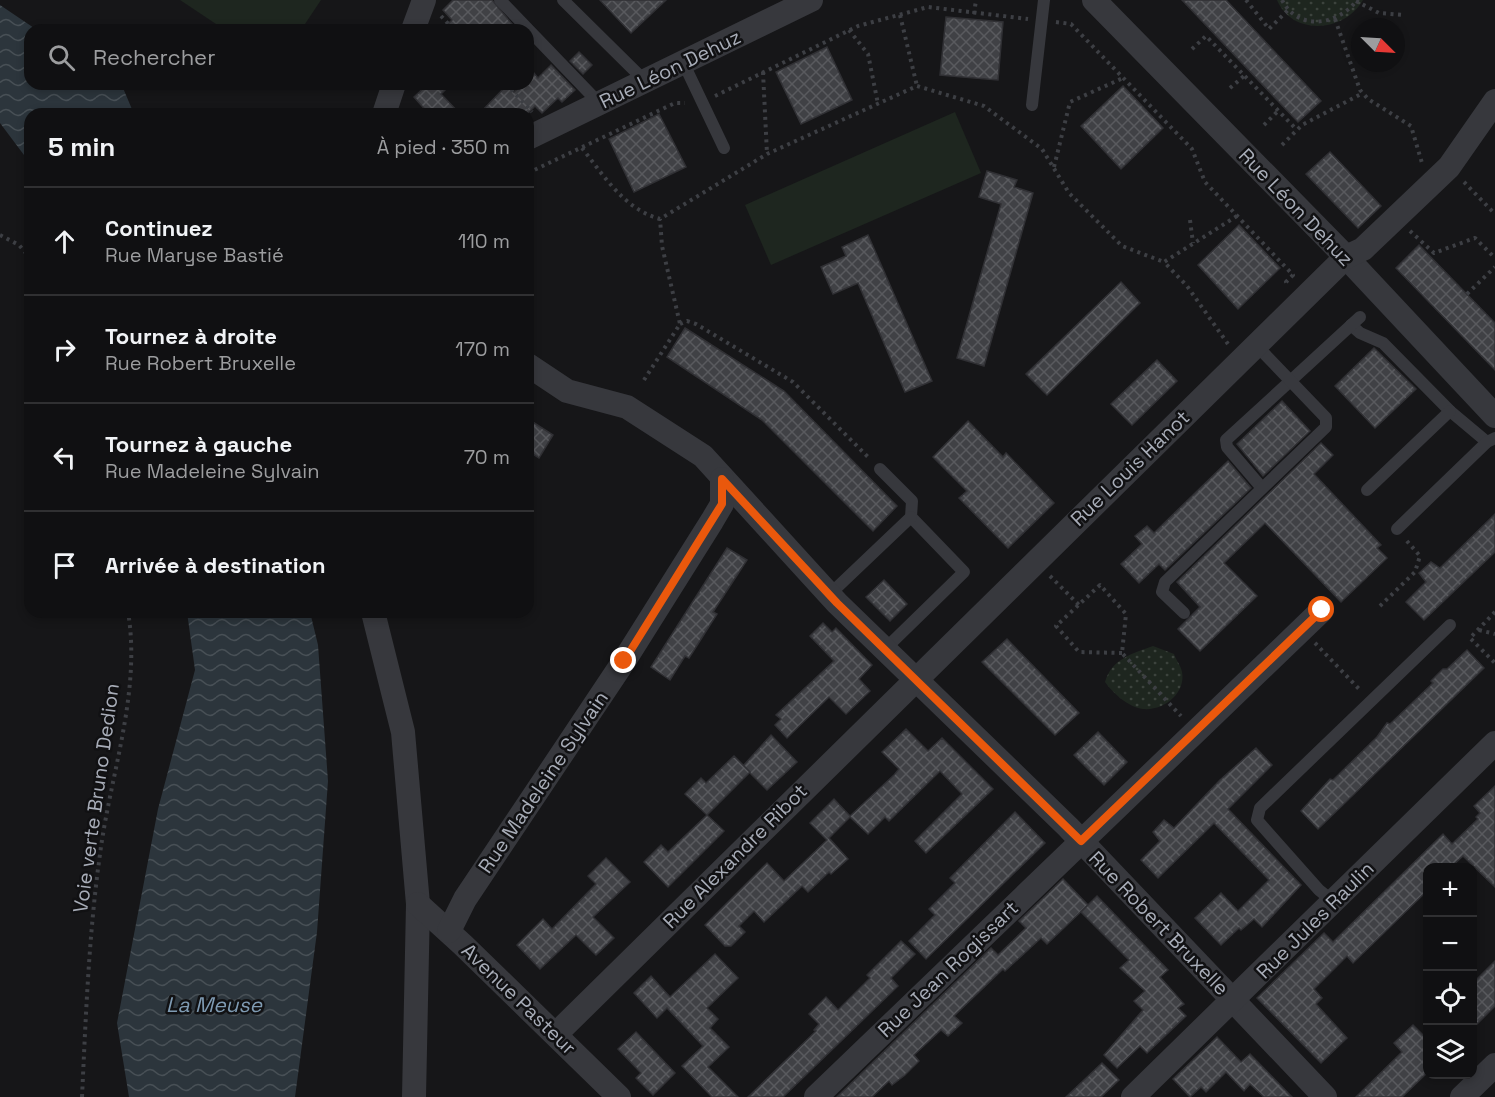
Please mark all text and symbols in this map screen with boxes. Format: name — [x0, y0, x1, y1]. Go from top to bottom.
north arrow — [1351, 18, 1405, 72]
search box — [24, 24, 534, 90]
street label: Rue Léon Dehuz — [595, 24, 745, 114]
icon: search — [45, 41, 78, 74]
text: Rechercher — [93, 43, 215, 71]
text: 5 min — [48, 130, 115, 164]
text: À pied · 350 m — [377, 134, 510, 160]
street label: Rue Léon Dehuz — [1233, 143, 1359, 271]
text: Continuez — [105, 214, 213, 242]
icon: ahead — [48, 225, 81, 258]
text: 110 m — [458, 228, 510, 254]
text: Rue Maryse Bastié — [105, 242, 284, 268]
text: Tournez à droite — [105, 322, 277, 350]
icon: right — [48, 333, 81, 366]
text: 170 m — [455, 336, 510, 362]
text: Rue Robert Bruxelle — [105, 350, 296, 376]
street label: Rue Louis Hanot — [1065, 404, 1195, 532]
text: Tournez à gauche — [105, 430, 292, 458]
icon: left — [48, 441, 81, 474]
text: 70 m — [464, 444, 510, 470]
text: Rue Madeleine Sylvain — [105, 458, 319, 484]
icon: arrive — [48, 549, 81, 582]
text: Arrivée à destination — [105, 551, 326, 579]
route start — [1308, 596, 1334, 622]
route end — [610, 647, 636, 673]
street label: Voie verte Bruno Dedion — [67, 681, 125, 915]
street label: Rue Madeleine Sylvain — [472, 686, 614, 878]
street label: Rue Alexandre Ribot — [657, 778, 813, 934]
street label: Rue Robert Bruxelle — [1083, 845, 1235, 1001]
street label: Rue Jules Raulin — [1251, 856, 1379, 984]
map controls — [1423, 863, 1477, 1079]
button: + — [1423, 863, 1477, 917]
street label: Rue Jean Rogissart — [872, 895, 1024, 1043]
button: − — [1423, 917, 1477, 971]
street label: Avenue Pasteur — [456, 938, 582, 1060]
button: locate — [1423, 971, 1477, 1025]
water label: La Meuse — [166, 991, 264, 1018]
button: layers — [1423, 1025, 1477, 1079]

